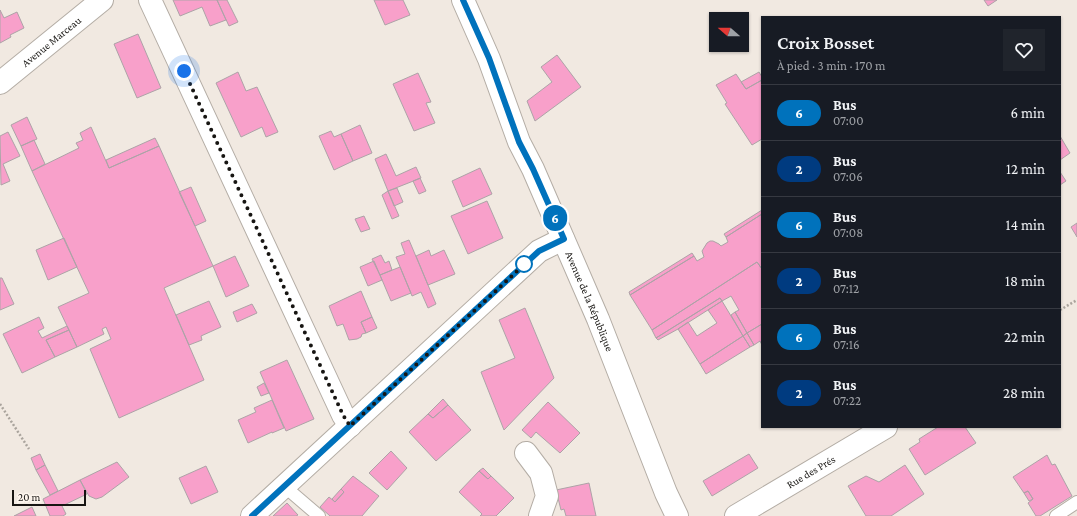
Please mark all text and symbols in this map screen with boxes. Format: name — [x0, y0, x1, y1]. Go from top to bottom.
north arrow — [709, 12, 749, 52]
map controls — [709, 12, 749, 52]
street label: Avenue Marceau — [19, 14, 83, 69]
button: heart — [1003, 29, 1045, 71]
text: Croix Bosset — [777, 32, 874, 53]
text: À pied · 3 min · 170 m — [777, 58, 885, 73]
your location — [174, 61, 194, 81]
text: Bus — [833, 97, 856, 113]
text: 6 — [795, 105, 803, 121]
text: 6 min — [1011, 105, 1045, 121]
text: 07:00 — [833, 113, 864, 128]
text: Bus — [833, 153, 856, 169]
text: 2 — [795, 161, 803, 177]
text: 12 min — [1006, 161, 1045, 177]
text: 07:06 — [833, 169, 863, 184]
line badge: 6 — [542, 205, 568, 231]
text: Bus — [833, 209, 856, 225]
text: 6 — [551, 210, 559, 226]
text: 6 — [795, 217, 803, 233]
text: 14 min — [1006, 217, 1045, 233]
text: 07:08 — [833, 225, 863, 240]
street label: Avenue de la République — [563, 249, 616, 353]
unlabelled marker — [515, 255, 533, 273]
text: Bus — [833, 265, 856, 281]
text: 2 — [795, 273, 803, 289]
text: 18 min — [1005, 273, 1045, 289]
text: 07:12 — [833, 281, 859, 296]
text: Bus — [833, 321, 856, 337]
text: 6 — [795, 329, 803, 345]
text: 22 min — [1004, 329, 1045, 345]
text: 07:16 — [833, 337, 860, 352]
text: Bus — [833, 377, 856, 393]
text: 2 — [795, 385, 803, 401]
text: 28 min — [1003, 385, 1045, 401]
text: 07:22 — [833, 393, 861, 408]
street label: Rue des Prés — [784, 453, 837, 491]
scale bar — [12, 488, 86, 507]
text: 20 m — [18, 491, 40, 503]

